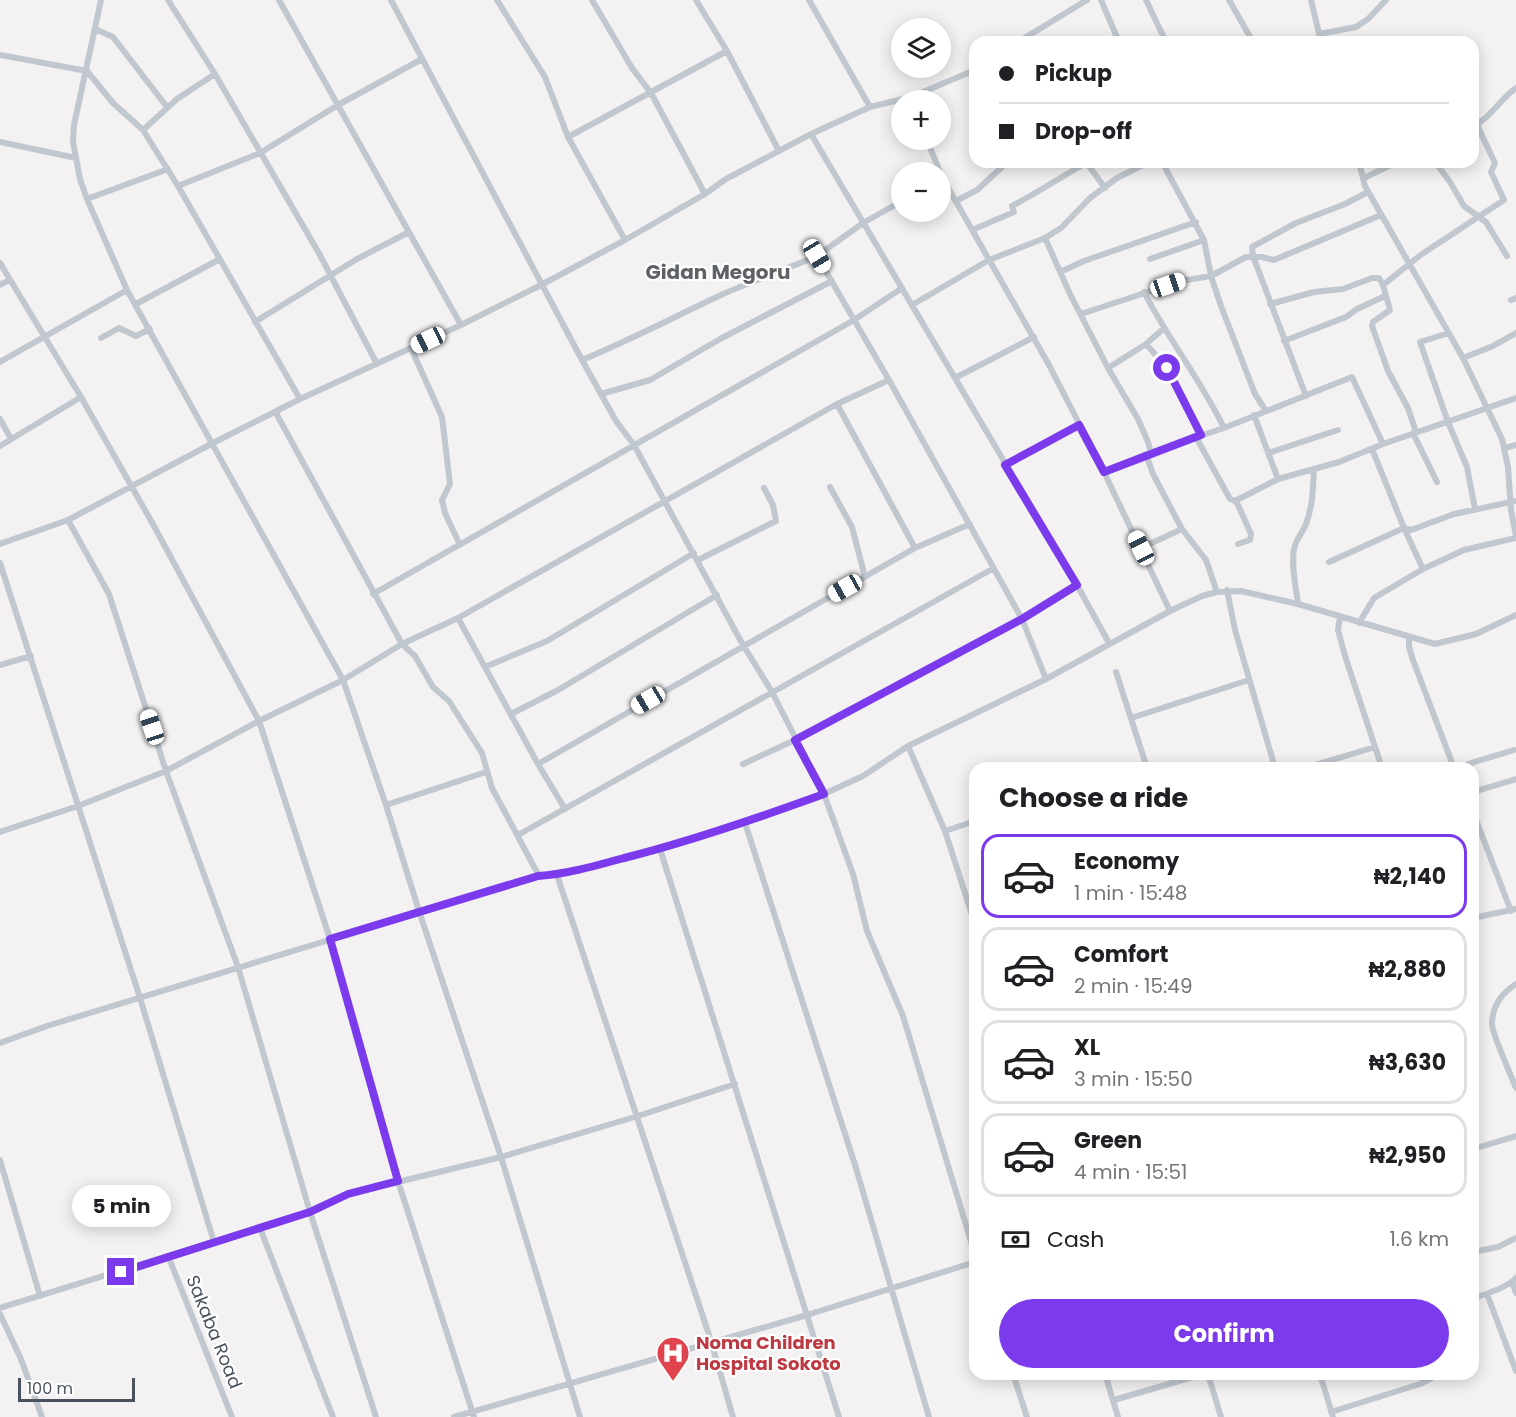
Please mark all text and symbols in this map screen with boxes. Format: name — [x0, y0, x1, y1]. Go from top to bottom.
map controls — [891, 18, 951, 222]
button: layers — [891, 18, 951, 78]
text: Pickup — [1035, 58, 1112, 89]
button: + — [891, 90, 951, 150]
text: Drop-off — [1035, 116, 1132, 147]
button: − — [891, 162, 951, 222]
car — [800, 236, 834, 276]
district label: Gidan Megoru — [645, 258, 791, 286]
car — [1148, 271, 1188, 299]
car — [408, 324, 448, 356]
route start — [1153, 354, 1180, 381]
car — [1125, 528, 1157, 568]
car — [825, 571, 865, 605]
car — [628, 683, 668, 717]
car — [138, 707, 166, 747]
text: Choose a ride — [999, 779, 1188, 816]
text: Economy — [1074, 846, 1179, 877]
icon: car — [1002, 849, 1056, 903]
text: ₦2,140 — [1374, 861, 1446, 892]
text: 1 min · 15:48 — [1074, 879, 1187, 907]
text: Comfort — [1074, 939, 1168, 970]
icon: car — [1002, 942, 1056, 996]
text: ₦2,880 — [1368, 954, 1446, 985]
text: 2 min · 15:49 — [1074, 972, 1192, 1000]
text: XL — [1074, 1032, 1100, 1063]
icon: car — [1002, 1035, 1056, 1089]
text: ₦3,630 — [1369, 1047, 1446, 1078]
text: 3 min · 15:50 — [1074, 1065, 1193, 1093]
text: Green — [1074, 1125, 1142, 1156]
icon: car — [1002, 1128, 1056, 1182]
text: ₦2,950 — [1369, 1140, 1446, 1171]
text: 4 min · 15:51 — [1074, 1158, 1187, 1186]
callout: 5 min — [72, 1185, 170, 1227]
text: 5 min — [93, 1192, 150, 1220]
icon: cash — [999, 1223, 1032, 1256]
text: Cash — [1047, 1224, 1104, 1255]
text: 1.6 km — [1389, 1225, 1449, 1253]
route end — [107, 1258, 134, 1285]
street label: Sakaba Road — [180, 1271, 249, 1392]
button: Confirm — [999, 1299, 1449, 1368]
place label: Noma Children Hospital Sokoto — [696, 1330, 841, 1376]
hospital icon: Noma Children Hospital Sokoto — [655, 1335, 691, 1382]
scale bar — [18, 1375, 135, 1402]
text: 100 m — [27, 1377, 73, 1400]

